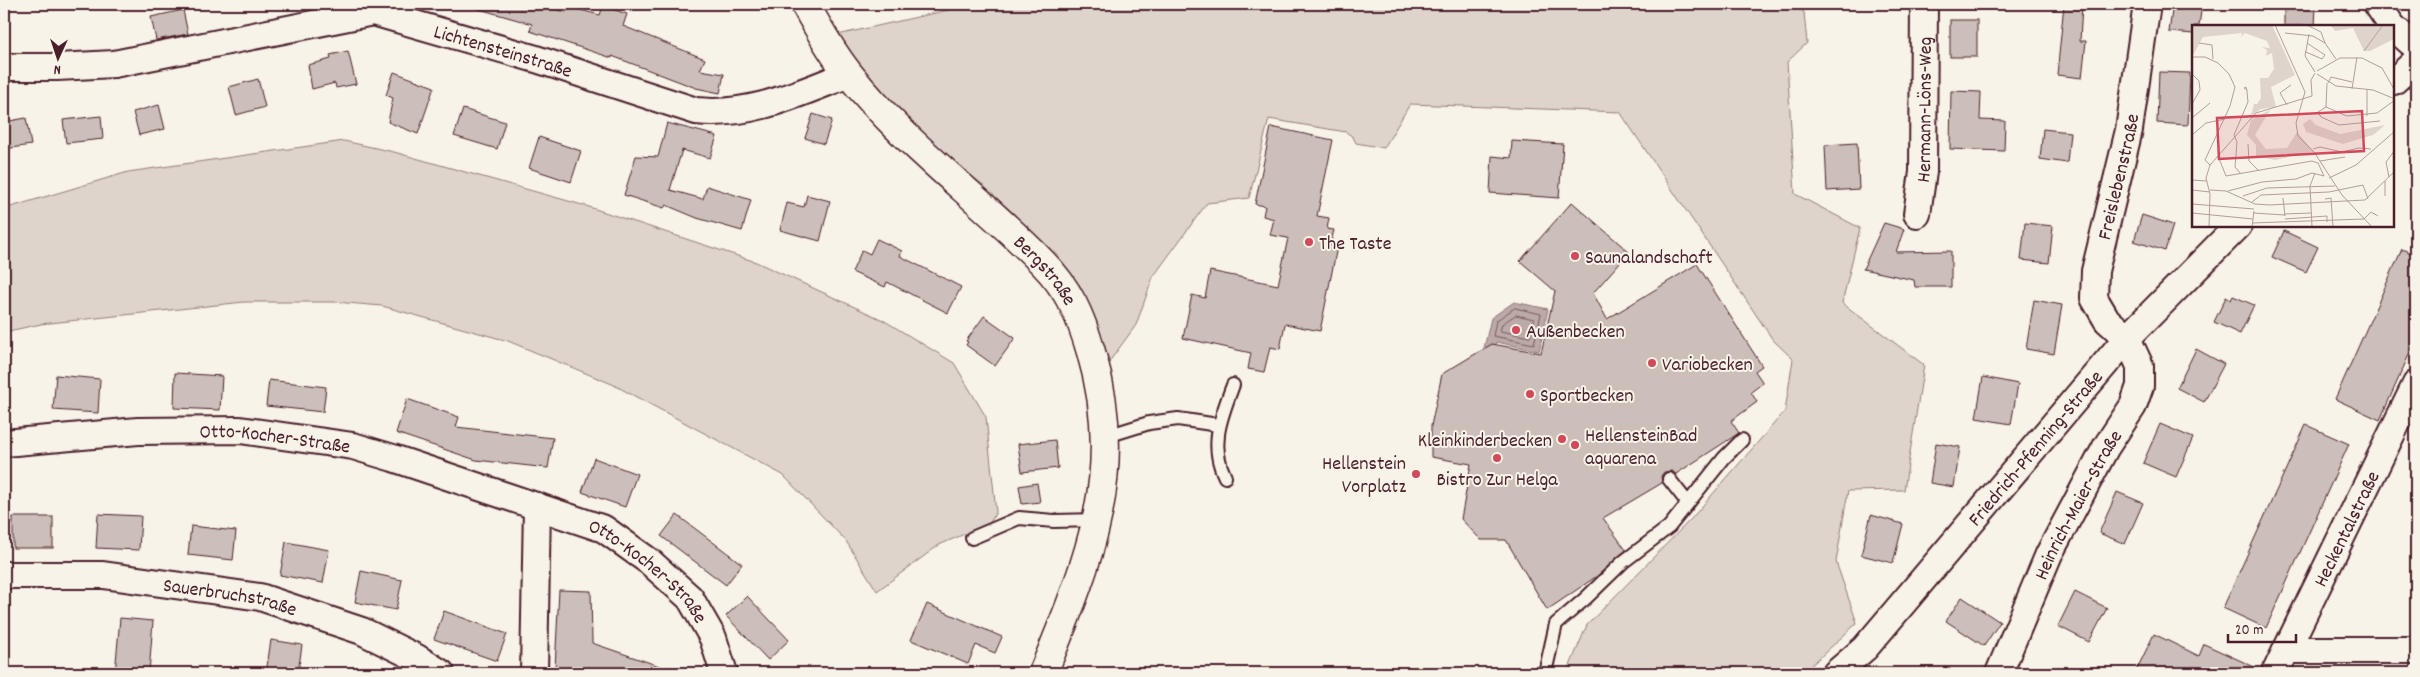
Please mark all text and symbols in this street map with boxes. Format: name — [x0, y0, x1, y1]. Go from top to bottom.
street label: Lichtensteinstraße — [430, 19, 575, 87]
inset map — [2192, 25, 2395, 228]
north arrow — [32, 32, 82, 82]
street label: Hermann-Löns-Weg — [1911, 37, 1941, 185]
text: N — [53, 59, 61, 79]
street label: Freislebenstraße — [2092, 112, 2148, 243]
street label: Bergstraße — [1006, 230, 1082, 311]
place label: The Taste — [1319, 231, 1392, 259]
marker: The Taste — [1303, 236, 1315, 248]
place label: Saunalandschaft — [1585, 245, 1713, 273]
marker: Saunalandschaft — [1569, 250, 1581, 262]
place label: Außenbecken — [1526, 319, 1625, 347]
marker: Außenbecken — [1510, 324, 1522, 336]
place label: Variobecken — [1662, 352, 1753, 380]
marker: Variobecken — [1646, 357, 1658, 369]
street label: Friedrich-Pfenning-Straße — [1963, 365, 2111, 533]
place label: Sportbecken — [1540, 383, 1633, 411]
marker: Sportbecken — [1524, 388, 1536, 400]
street label: Otto-Kocher-Straße — [199, 419, 352, 462]
place label: HellensteinBad aquarena — [1585, 423, 1697, 474]
street label: Heinrich-Maier-Straße — [2029, 425, 2131, 585]
place label: Kleinkinderbecken — [1418, 428, 1552, 456]
marker: Kleinkinderbecken — [1556, 433, 1568, 445]
marker: HellensteinBad aquarena — [1569, 439, 1581, 451]
place label: Hellenstein Vorplatz — [1322, 451, 1406, 502]
marker: Bistro Zur Helga — [1491, 452, 1503, 464]
place label: Bistro Zur Helga — [1436, 467, 1558, 495]
street label: Heckentalstraße — [2308, 467, 2389, 592]
marker: Hellenstein Vorplatz — [1410, 468, 1422, 480]
street label: Otto-Kocher-Straße — [584, 514, 713, 630]
street label: Sauerbruchstraße — [161, 573, 300, 625]
scale bar — [2228, 612, 2295, 644]
text: 20 m — [2235, 620, 2263, 642]

